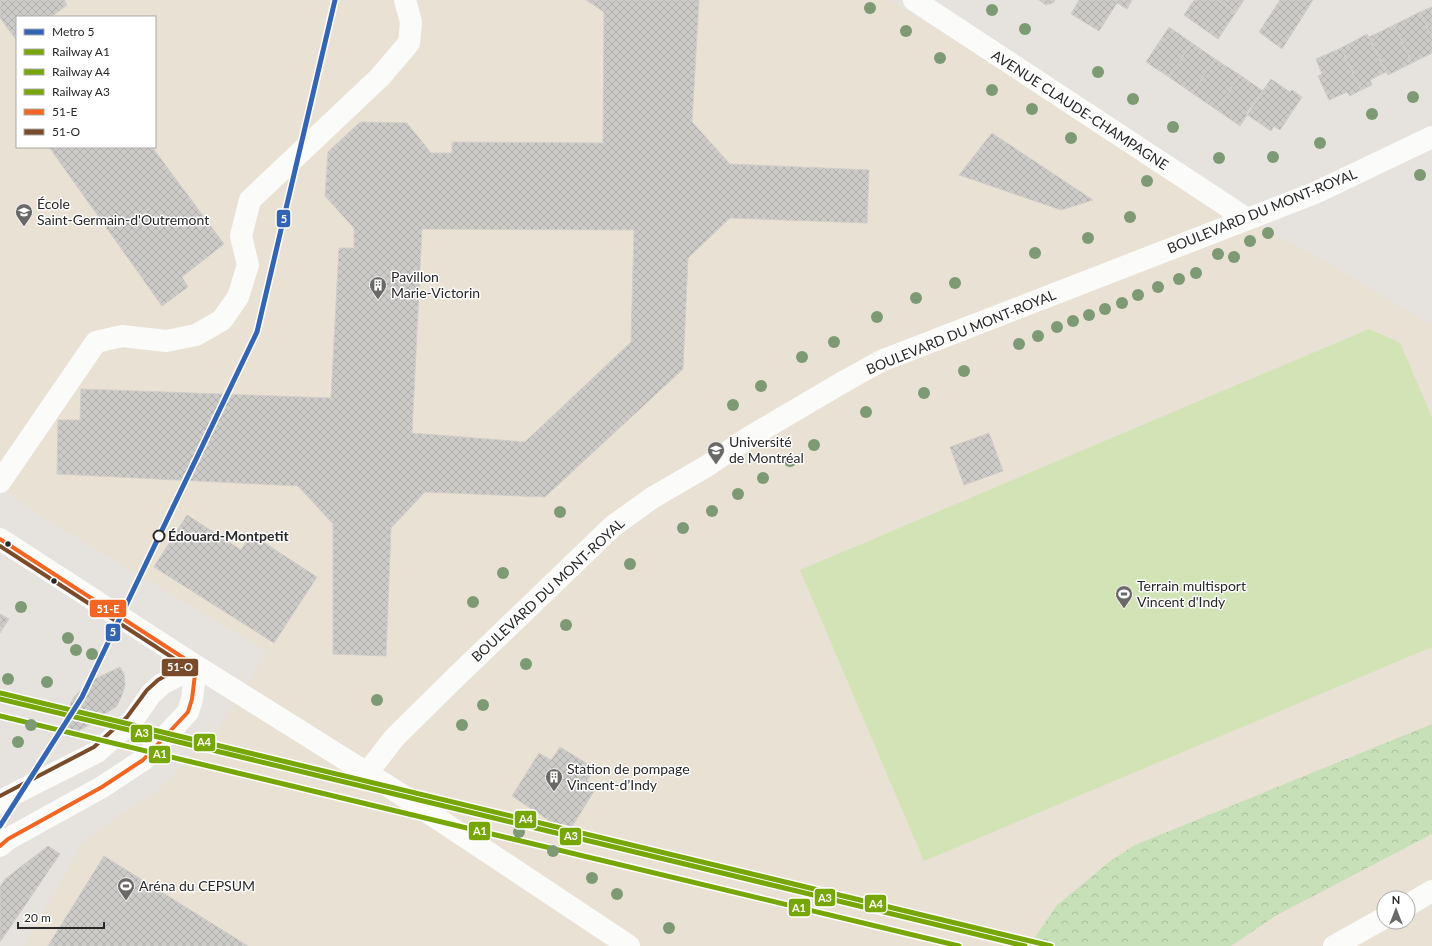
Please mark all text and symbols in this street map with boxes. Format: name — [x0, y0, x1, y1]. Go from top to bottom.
legend — [16, 16, 156, 148]
text: Metro 5 — [52, 24, 95, 39]
text: Railway A1 — [52, 44, 110, 59]
street label: AVENUE CLAUDE-CHAMPAGNE — [989, 46, 1172, 173]
text: Railway A4 — [52, 64, 110, 79]
text: Railway A3 — [52, 84, 110, 99]
text: 51-E — [52, 104, 77, 119]
text: 51-O — [52, 124, 80, 139]
street label: BOULEVARD DU MONT-ROYAL — [1165, 165, 1359, 256]
place label: École Saint-Germain-d'Outremont — [37, 195, 209, 228]
school or university icon: École Saint-Germain-d'Outremont — [14, 202, 34, 227]
line badge: 5 — [276, 209, 291, 228]
text: 5 — [281, 212, 287, 225]
place label: Pavillon Marie-Victorin — [391, 268, 480, 301]
building icon: Pavillon Marie-Victorin — [368, 275, 388, 300]
street label: BOULEVARD DU MONT-ROYAL — [864, 286, 1058, 377]
place label: Université de Montréal — [729, 433, 804, 466]
school or university icon: Université de Montréal — [706, 440, 726, 465]
street label: BOULEVARD DU MONT-ROYAL — [468, 514, 628, 665]
place label: Édouard-Montpetit — [168, 527, 289, 544]
marker: Édouard-Montpetit — [152, 529, 166, 543]
unlabelled marker — [3, 539, 13, 549]
unlabelled marker — [49, 576, 59, 586]
place label: Terrain multisport Vincent d'Indy — [1137, 577, 1246, 610]
sports icon: Terrain multisport Vincent d'Indy — [1114, 584, 1134, 609]
line badge: 51-E — [89, 599, 127, 618]
text: 51-E — [96, 602, 120, 615]
line badge: 5 — [105, 623, 121, 642]
text: 5 — [110, 625, 116, 638]
line badge: 51-O — [161, 658, 199, 677]
text: 51-O — [167, 660, 193, 673]
line badge: A3 — [130, 724, 153, 743]
text: A3 — [134, 726, 149, 739]
line badge: A4 — [193, 733, 216, 752]
text: A4 — [196, 735, 212, 748]
line badge: A1 — [148, 745, 171, 764]
text: A1 — [152, 747, 167, 760]
place label: Station de pompage Vincent-d’Indy — [567, 760, 690, 793]
building icon: Station de pompage Vincent-d’Indy — [544, 767, 564, 792]
line badge: A4 — [514, 810, 537, 829]
text: A4 — [518, 812, 534, 825]
line badge: A1 — [468, 821, 491, 841]
text: A1 — [472, 824, 487, 837]
line badge: A3 — [559, 827, 582, 846]
text: A3 — [563, 829, 578, 842]
sports icon: Aréna du CEPSUM — [116, 876, 136, 901]
place label: Aréna du CEPSUM — [139, 877, 255, 894]
line badge: A3 — [814, 888, 836, 907]
north arrow — [1376, 890, 1416, 930]
text: A3 — [817, 891, 832, 904]
text: N — [1392, 893, 1400, 906]
line badge: A4 — [864, 894, 887, 913]
text: A4 — [868, 897, 884, 910]
line badge: A1 — [788, 898, 811, 917]
text: A1 — [791, 901, 806, 914]
scale bar — [18, 904, 104, 930]
text: 20 m — [24, 910, 51, 925]

